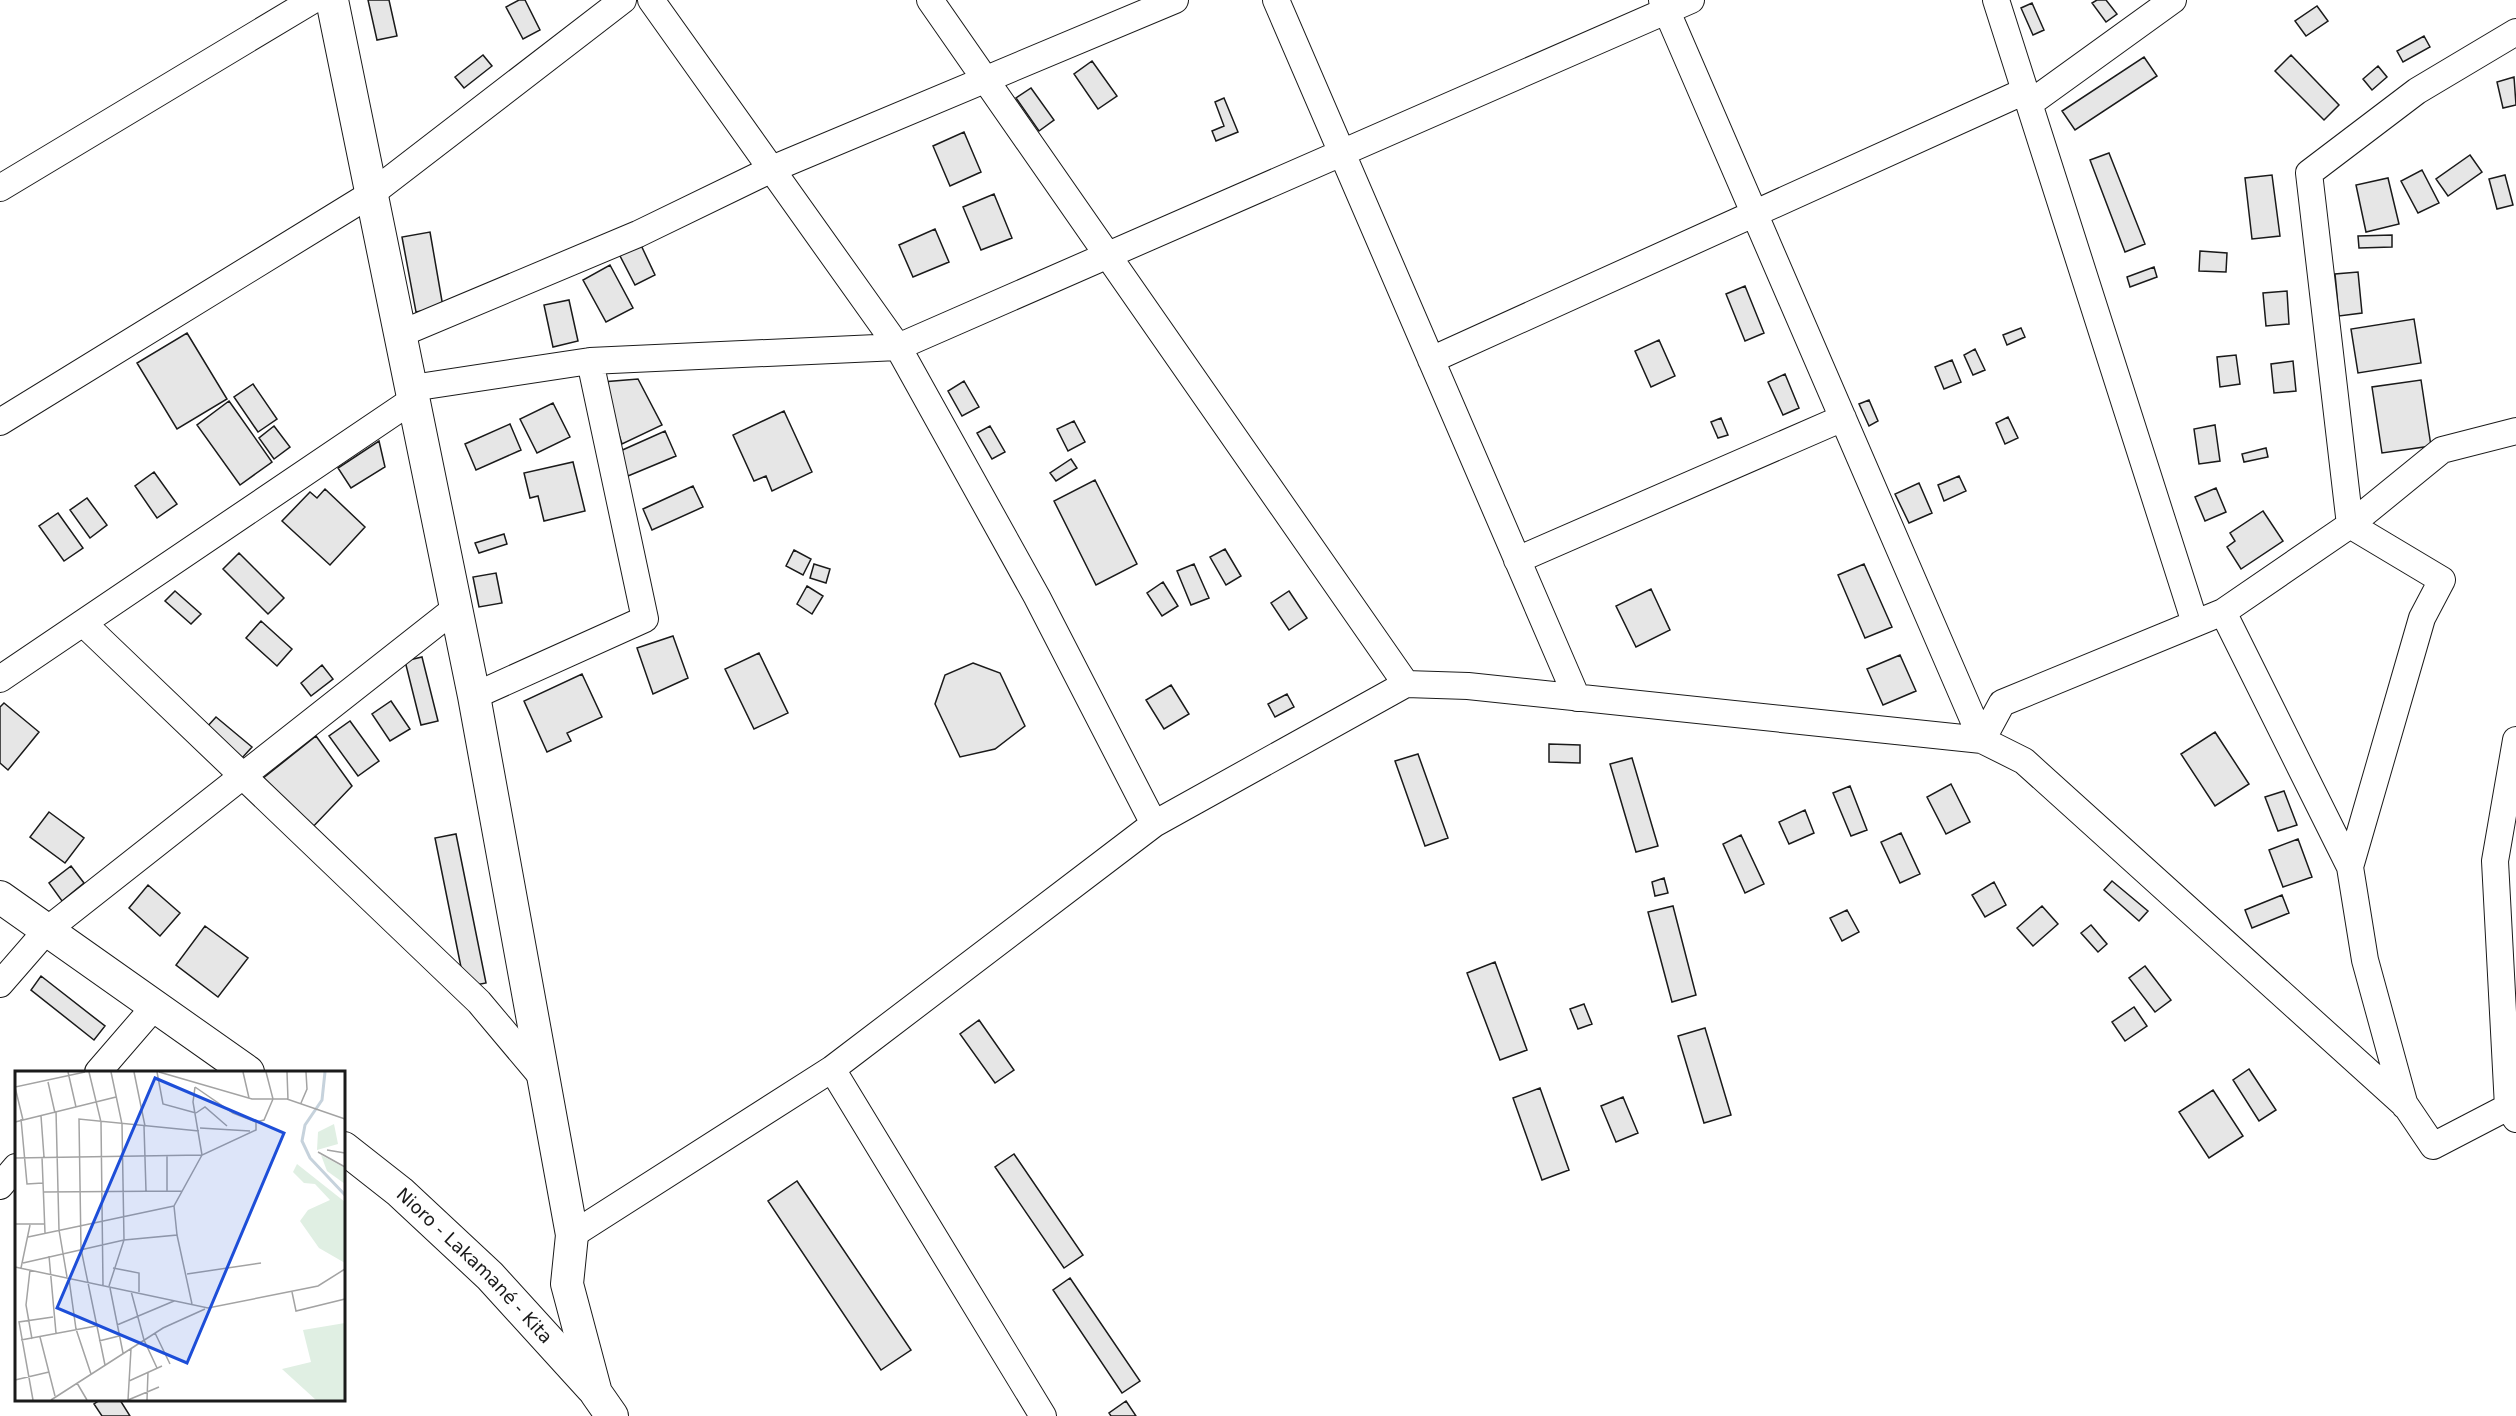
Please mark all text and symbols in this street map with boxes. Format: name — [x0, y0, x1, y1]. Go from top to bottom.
inset map — [15, 1071, 345, 1401]
street label: Nioro - Lakamané - Kita — [392, 1183, 557, 1347]

